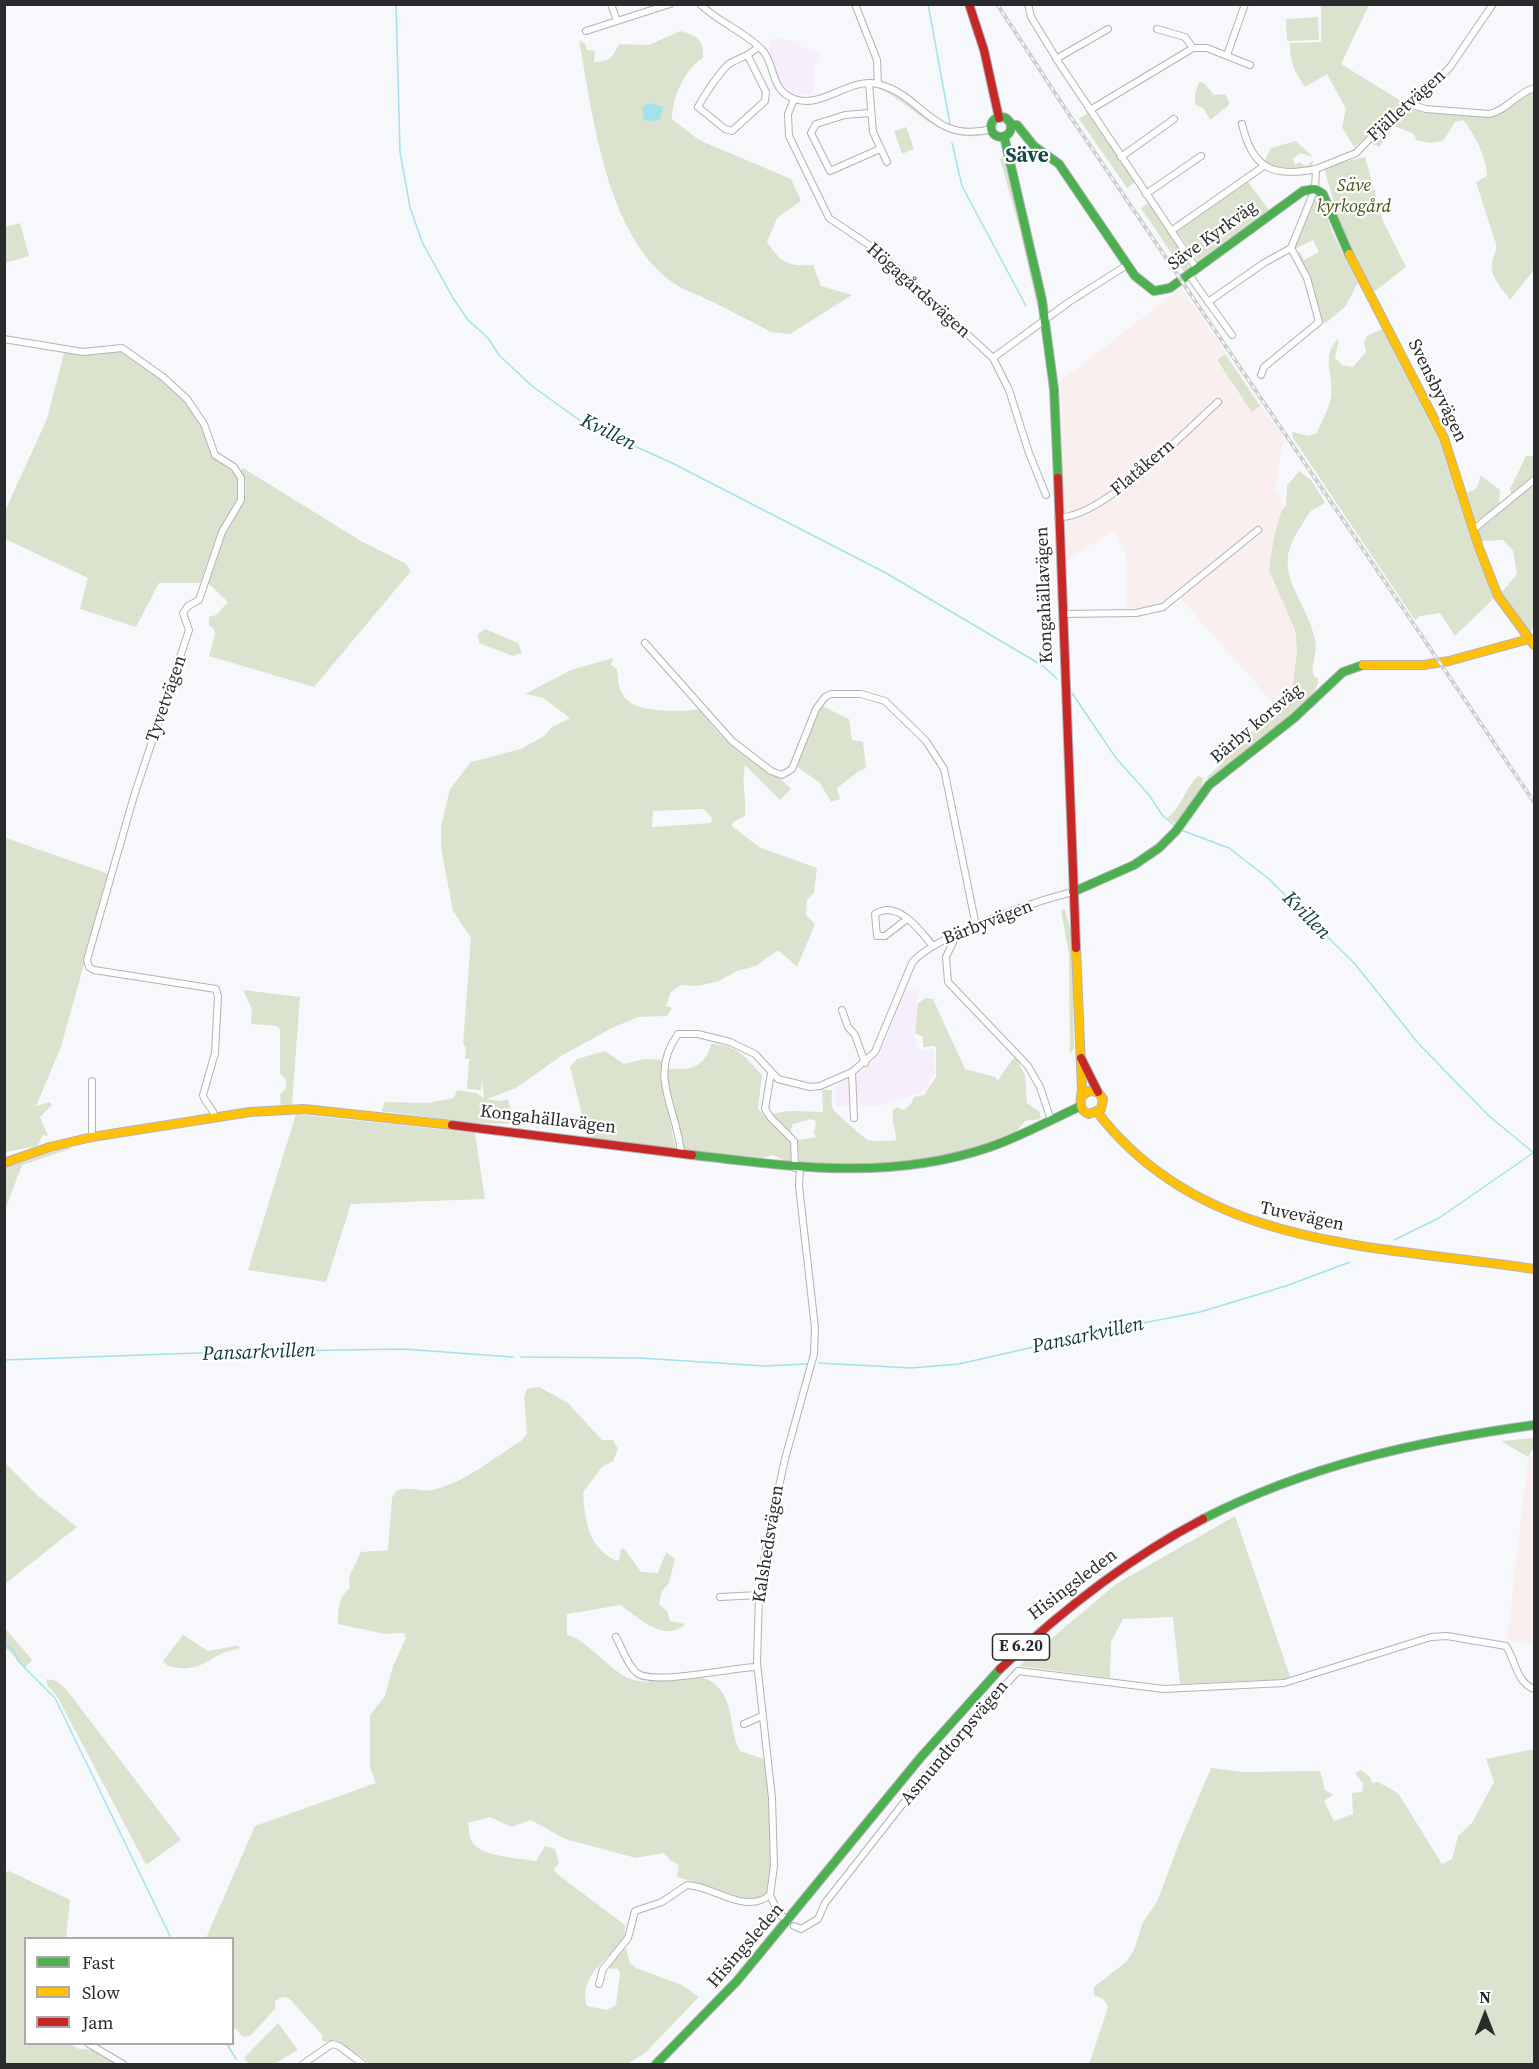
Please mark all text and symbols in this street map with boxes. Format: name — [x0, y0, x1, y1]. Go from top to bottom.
street label: Fjälletvägen — [1364, 65, 1450, 147]
district label: Säve — [1005, 144, 1049, 170]
park label: Säve kyrkogård — [1317, 175, 1391, 218]
street label: Säve Kyrkväg — [1164, 196, 1262, 276]
street label: Högagårdsvägen — [862, 239, 974, 343]
street label: Svensbyvägen — [1403, 336, 1471, 446]
water label: Kvillen — [576, 409, 640, 457]
street label: Flatåkern — [1107, 435, 1179, 501]
street label: Kongahällavägen — [1032, 526, 1058, 664]
street label: Tyvetvägen — [142, 653, 192, 745]
street label: Bärby korsväg — [1207, 679, 1307, 769]
water label: Kvillen — [1277, 887, 1335, 945]
street label: Bärbyvägen — [940, 896, 1036, 950]
street label: Kongahällavägen — [479, 1101, 617, 1139]
street label: Tuvevägen — [1258, 1198, 1346, 1236]
water label: Pansarkvillen — [1030, 1312, 1146, 1360]
water label: Pansarkvillen — [202, 1339, 316, 1367]
street label: Kalshedsvägen — [749, 1484, 789, 1604]
street label: Hisingsleden — [1024, 1545, 1122, 1625]
road number: E 6.20 — [992, 1634, 1050, 1660]
street label: Asmundtorpsvägen — [897, 1676, 1013, 1810]
street label: Hisingsleden — [703, 1899, 789, 1993]
legend — [24, 1937, 234, 2045]
text: Fast — [82, 1950, 115, 1975]
text: Slow — [82, 1980, 120, 2005]
north arrow — [1455, 1985, 1515, 2045]
text: N — [1479, 1986, 1491, 2008]
text: Jam — [82, 2010, 114, 2035]

